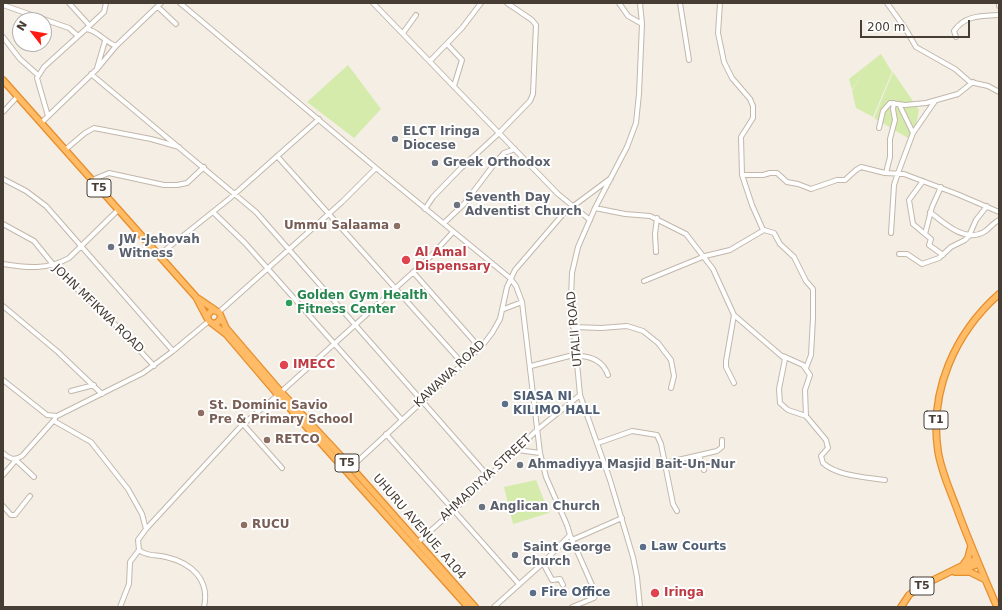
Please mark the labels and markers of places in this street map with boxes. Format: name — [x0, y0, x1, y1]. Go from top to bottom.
place label: ELCT Iringa Diocese — [403, 125, 480, 153]
marker: ELCT Iringa Diocese — [390, 134, 400, 144]
place label: Greek Orthodox — [443, 156, 550, 170]
marker: Greek Orthodox — [430, 158, 440, 168]
place label: Seventh Day Adventist Church — [465, 191, 582, 219]
marker: Seventh Day Adventist Church — [452, 200, 462, 210]
place label: Ummu Salaama — [284, 219, 389, 233]
marker: Ummu Salaama — [392, 221, 402, 231]
place label: JW -Jehovah Witness — [119, 233, 200, 261]
marker: JW -Jehovah Witness — [106, 242, 116, 252]
place label: Al Amal Dispensary — [415, 246, 490, 274]
marker: Al Amal Dispensary — [400, 254, 412, 266]
place label: Golden Gym Health Fitness Center — [297, 289, 428, 317]
marker: Golden Gym Health Fitness Center — [284, 298, 294, 308]
place label: IMECC — [293, 358, 335, 372]
marker: IMECC — [278, 359, 290, 371]
place label: SIASA NI KILIMO HALL — [513, 390, 600, 418]
place label: St. Dominic Savio Pre & Primary School — [209, 399, 353, 427]
marker: SIASA NI KILIMO HALL — [500, 399, 510, 409]
marker: St. Dominic Savio Pre & Primary School — [196, 408, 206, 418]
place label: RETCO — [275, 433, 320, 447]
marker: RETCO — [262, 435, 272, 445]
place label: Ahmadiyya Masjid Bait-Un-Nur — [528, 458, 735, 472]
marker: Ahmadiyya Masjid Bait-Un-Nur — [515, 460, 525, 470]
place label: Anglican Church — [490, 500, 600, 514]
marker: Anglican Church — [477, 502, 487, 512]
place label: RUCU — [252, 518, 290, 532]
marker: RUCU — [239, 520, 249, 530]
place label: Law Courts — [651, 540, 726, 554]
place label: Saint George Church — [523, 541, 611, 569]
marker: Law Courts — [638, 542, 648, 552]
marker: Saint George Church — [510, 550, 520, 560]
place label: Fire Office — [541, 586, 610, 600]
place label: Iringa — [664, 586, 704, 600]
marker: Iringa — [649, 587, 661, 599]
marker: Fire Office — [528, 588, 538, 598]

